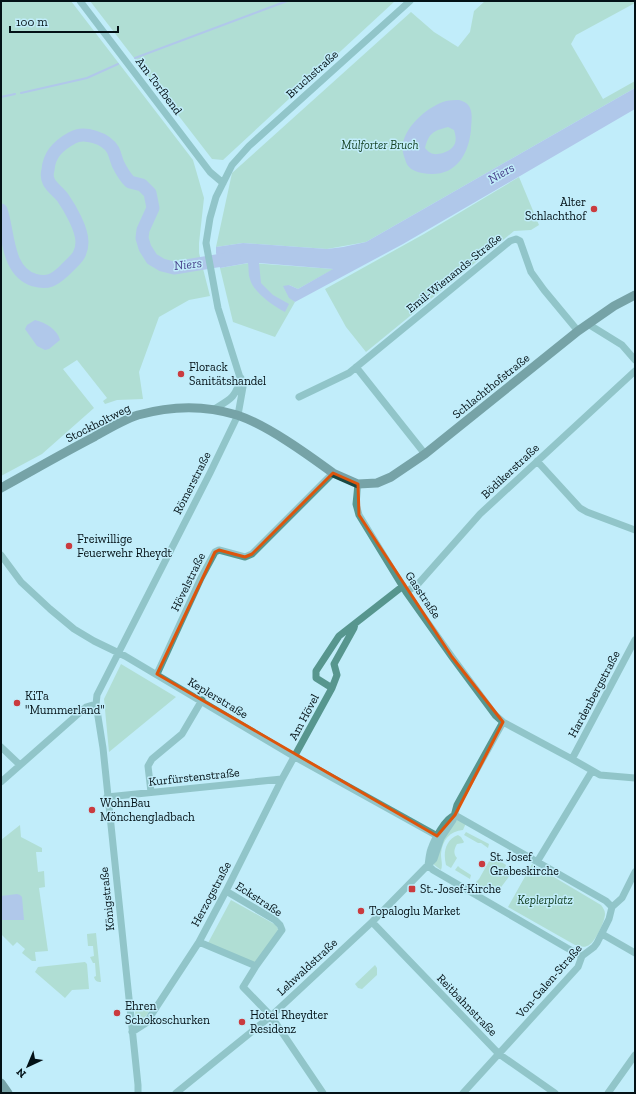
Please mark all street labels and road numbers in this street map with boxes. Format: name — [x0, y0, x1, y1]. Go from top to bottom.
street label: Bruchstraße — [283, 47, 341, 101]
street label: Am Torfbend — [133, 55, 185, 118]
street label: Emil-Wienands-Straße — [404, 230, 505, 316]
street label: Schlachthofstraße — [450, 350, 533, 421]
street label: Stockholtweg — [63, 401, 133, 445]
street label: Bödikerstraße — [478, 440, 542, 501]
street label: Römerstraße — [170, 449, 214, 517]
street label: Hövelstraße — [168, 550, 208, 614]
street label: Gasstraße — [402, 569, 444, 621]
street label: Hardenbergstraße — [565, 648, 623, 740]
street label: Keplerstraße — [185, 675, 251, 722]
street label: Am Hövel — [286, 691, 322, 743]
street label: Kurfürstenstraße — [148, 765, 240, 789]
street label: Herzogstraße — [188, 859, 234, 929]
street label: Königstraße — [97, 866, 117, 932]
street label: Eckstraße — [233, 879, 285, 919]
street label: Lehwaldstraße — [274, 935, 340, 999]
street label: Von-Galen-Straße — [513, 941, 585, 1021]
street label: Reitbahnstraße — [434, 971, 500, 1039]

